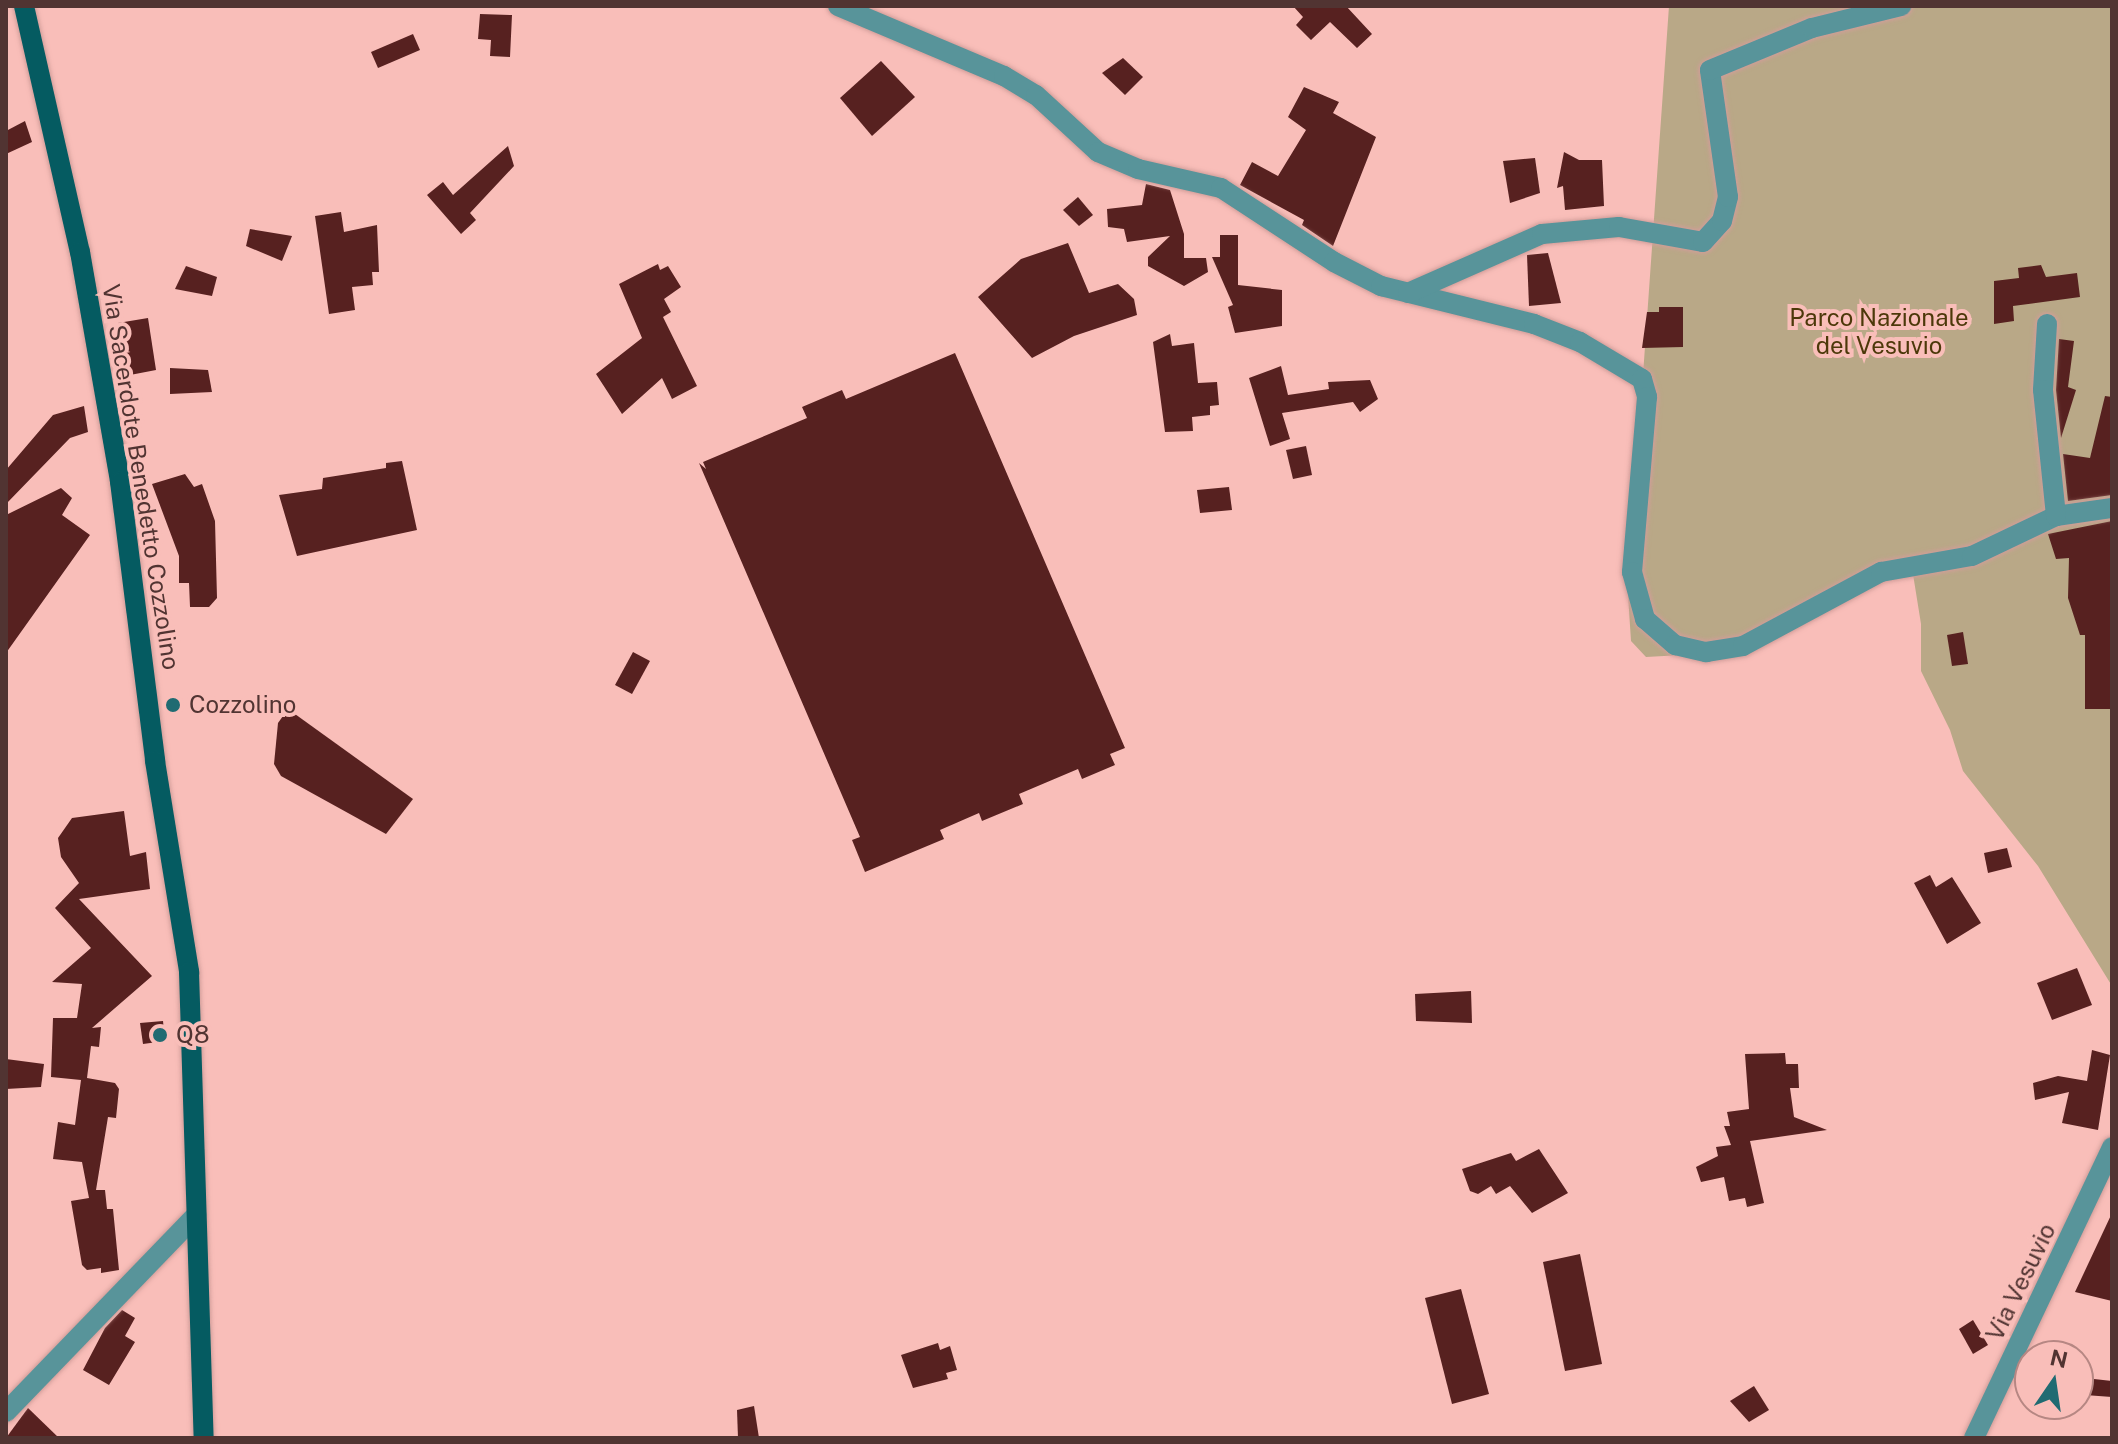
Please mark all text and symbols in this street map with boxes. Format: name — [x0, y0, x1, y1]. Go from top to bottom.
street label: Via Sacerdote Benedetto Cozzolino — [96, 282, 186, 672]
park label: Parco Nazionale del Vesuvio — [1789, 304, 1969, 360]
place label: Cozzolino — [189, 691, 296, 719]
marker: Cozzolino — [164, 696, 182, 714]
place label: Q8 — [176, 1021, 209, 1049]
marker: Q8 — [151, 1026, 169, 1044]
street label: Via Vesuvio — [1980, 1218, 2062, 1346]
north arrow — [2014, 1340, 2094, 1420]
text: N — [2048, 1344, 2070, 1373]

